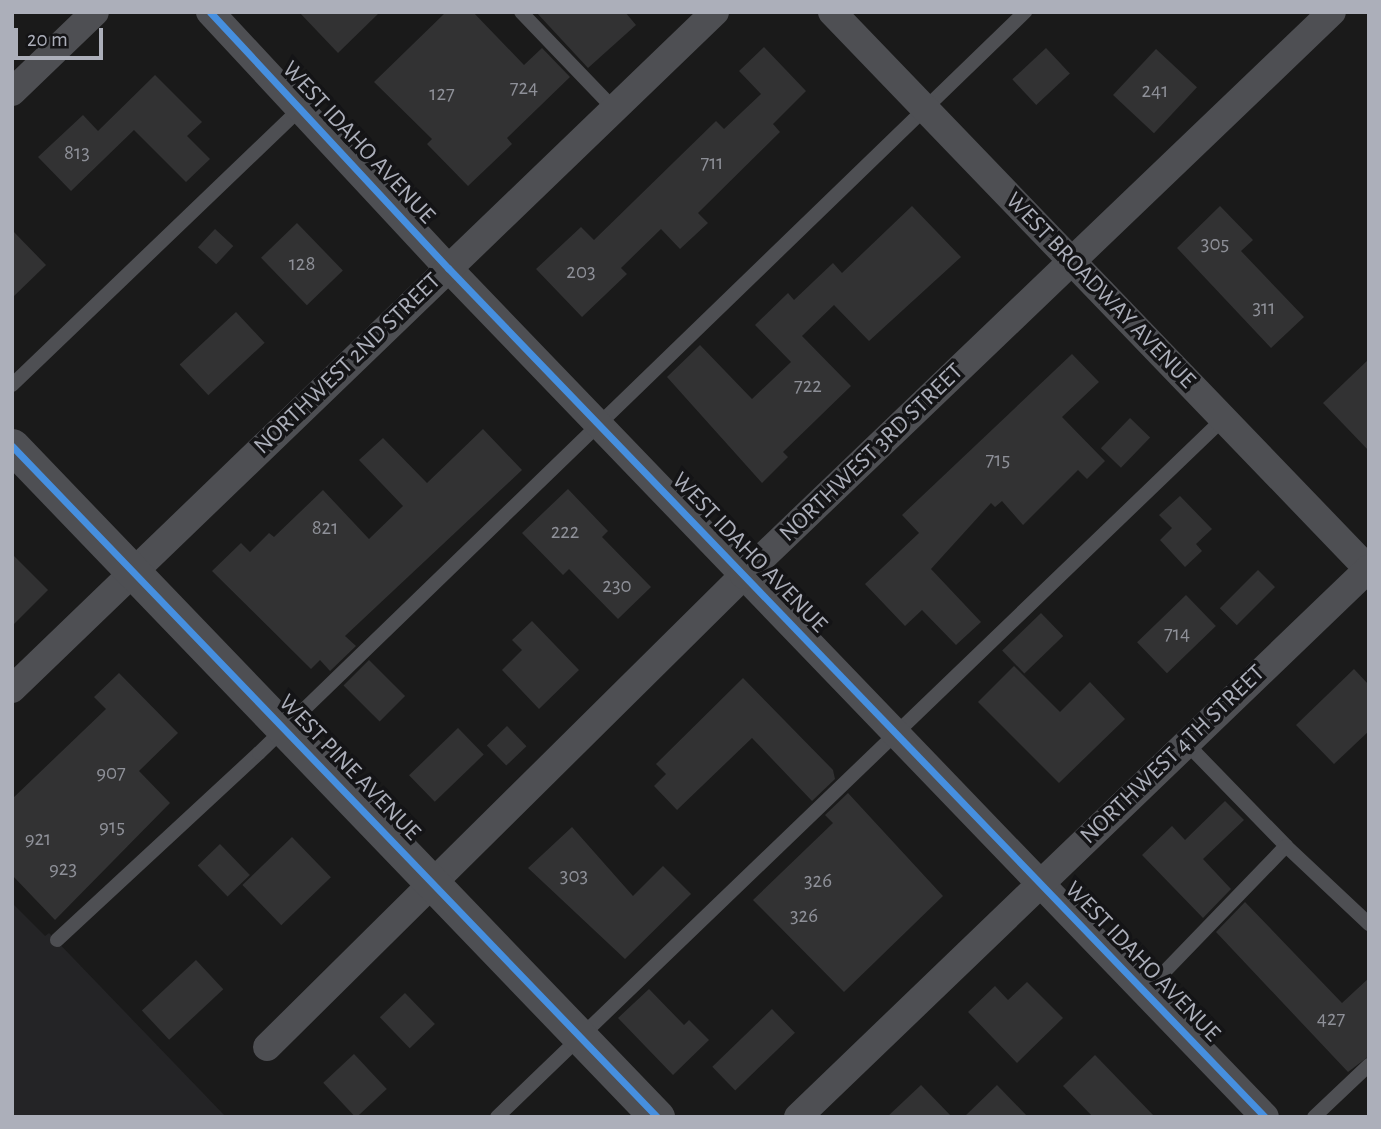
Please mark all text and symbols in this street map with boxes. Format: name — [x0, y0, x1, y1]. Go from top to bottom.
scale bar — [18, 14, 107, 58]
text: 20 m — [27, 29, 68, 50]
street label: WEST IDAHO AVENUE — [275, 56, 441, 230]
house number: 724 — [510, 75, 538, 101]
house number: 241 — [1142, 78, 1168, 104]
house number: 127 — [429, 81, 455, 107]
house number: 813 — [64, 140, 90, 166]
house number: 711 — [700, 150, 724, 176]
street label: WEST BROADWAY AVENUE — [999, 187, 1201, 395]
house number: 305 — [1201, 231, 1229, 257]
house number: 128 — [289, 251, 315, 277]
house number: 203 — [566, 259, 596, 285]
street label: NORTHWEST 2ND STREET — [249, 267, 447, 461]
house number: 311 — [1252, 295, 1276, 321]
street label: NORTHWEST 3RD STREET — [774, 358, 970, 548]
house number: 722 — [794, 373, 822, 399]
house number: 715 — [986, 447, 1010, 473]
street label: WEST IDAHO AVENUE — [665, 467, 833, 639]
house number: 821 — [312, 515, 338, 541]
house number: 222 — [551, 519, 579, 545]
house number: 230 — [602, 573, 632, 599]
house number: 714 — [1164, 621, 1190, 647]
street label: NORTHWEST 4TH STREET — [1075, 659, 1271, 851]
street label: WEST PINE AVENUE — [272, 689, 426, 847]
house number: 907 — [96, 760, 126, 786]
house number: 915 — [99, 814, 125, 840]
house number: 921 — [25, 826, 51, 852]
house number: 923 — [49, 856, 77, 882]
house number: 303 — [560, 863, 588, 889]
house number: 326 — [804, 868, 832, 894]
street label: WEST IDAHO AVENUE — [1058, 876, 1226, 1048]
house number: 326 — [790, 903, 818, 929]
house number: 427 — [1317, 1006, 1345, 1032]

